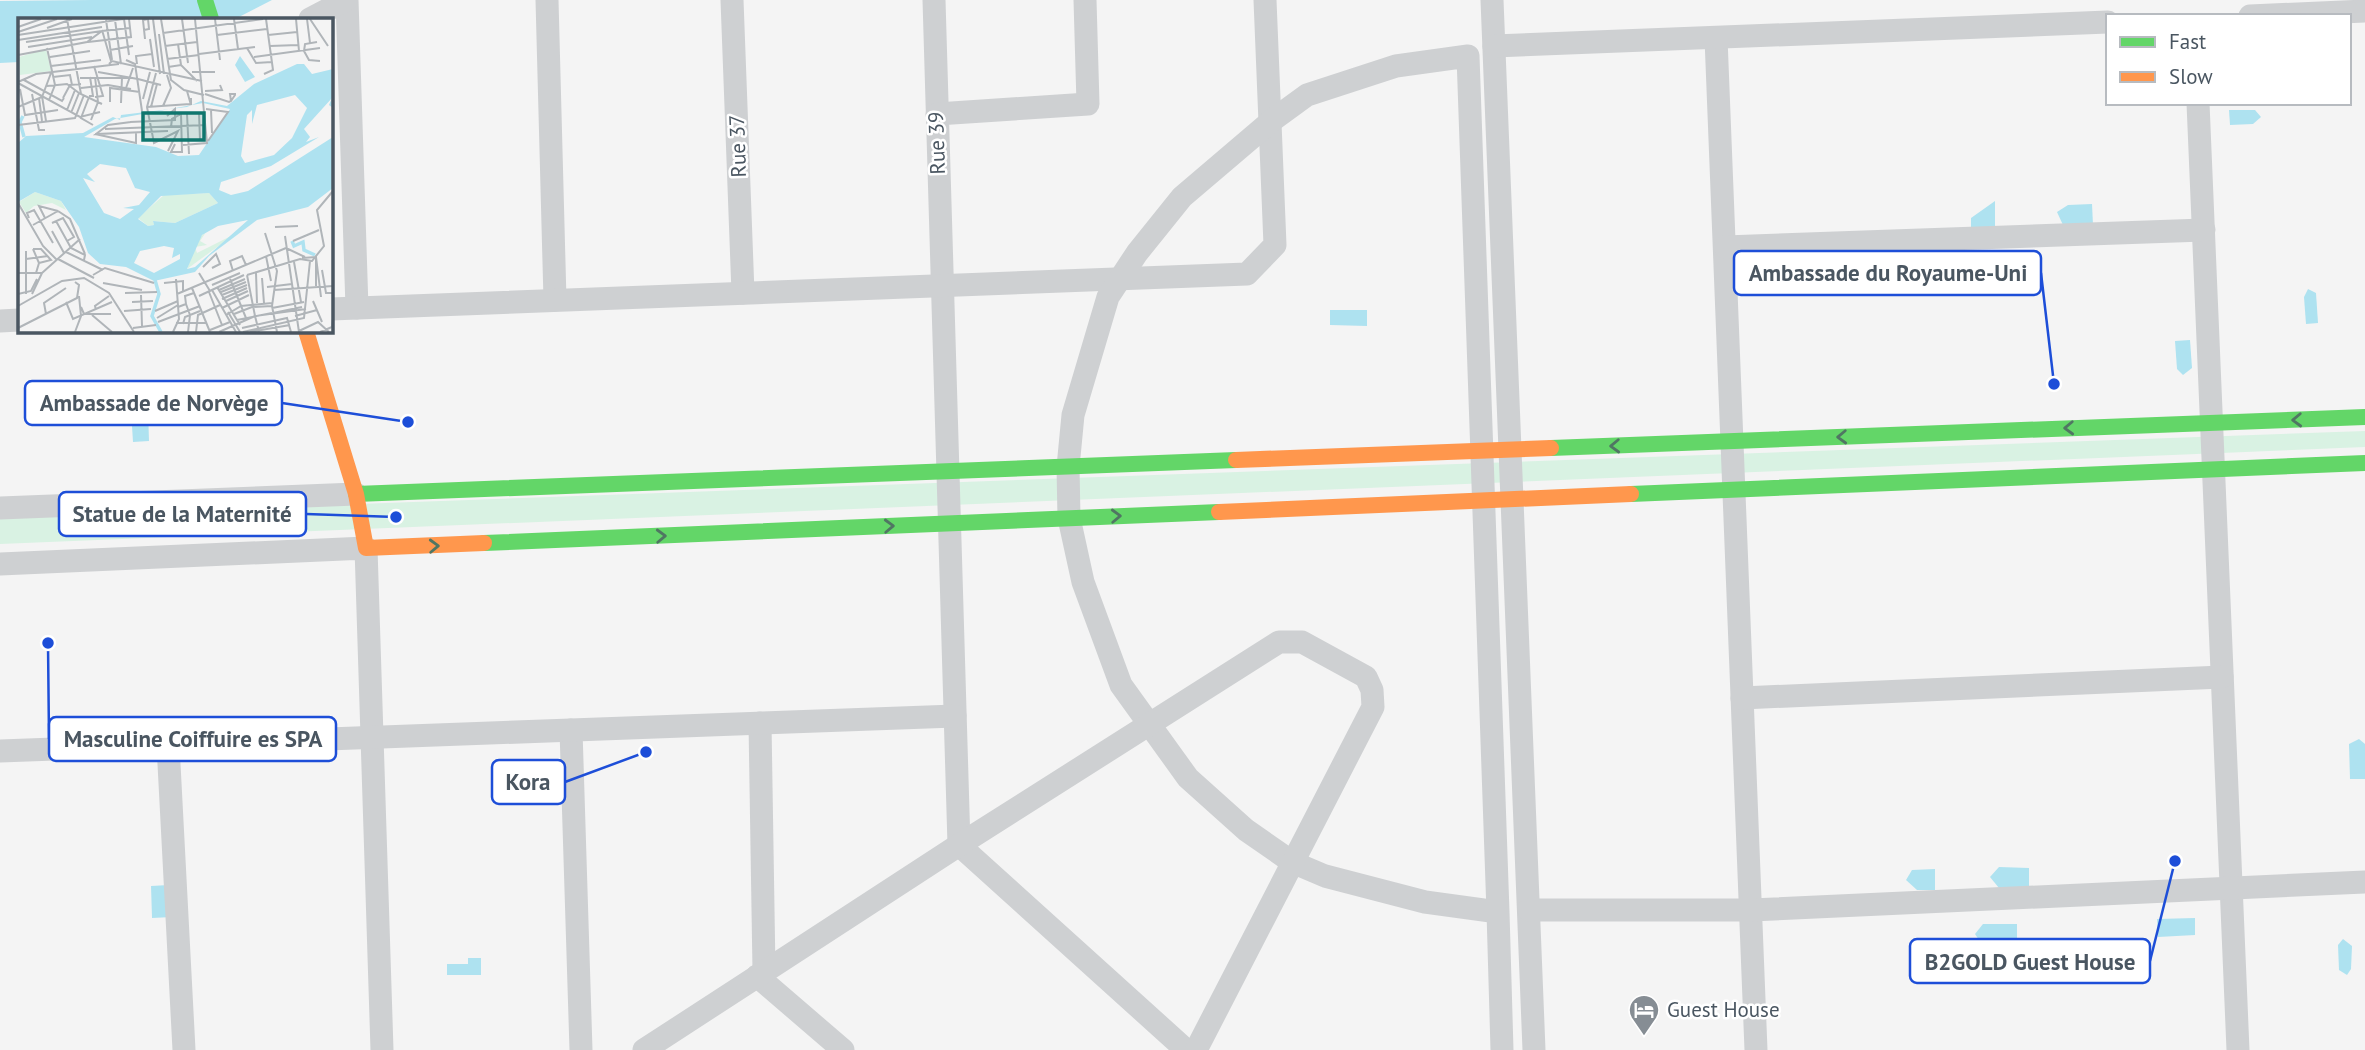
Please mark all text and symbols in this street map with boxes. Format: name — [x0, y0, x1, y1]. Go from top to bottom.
legend — [2106, 14, 2351, 105]
inset map — [18, 18, 332, 332]
text: Fast — [2169, 28, 2206, 55]
text: Slow — [2169, 63, 2213, 90]
street label: Rue 39 — [922, 111, 951, 175]
street label: Rue 37 — [723, 114, 752, 178]
callout: Ambassade du Royaume-Uni — [1734, 251, 2041, 295]
text: Ambassade du Royaume-Uni — [1749, 258, 2027, 287]
callout: Ambassade de Norvège — [25, 381, 282, 425]
text: Ambassade de Norvège — [40, 388, 268, 417]
one-way arrow — [2291, 412, 2302, 427]
one-way arrow — [2064, 421, 2075, 436]
one-way arrow — [1836, 430, 1847, 445]
one-way arrow — [1609, 438, 1620, 453]
callout: Statue de la Maternité — [59, 492, 306, 536]
text: Statue de la Maternité — [72, 499, 292, 528]
one-way arrow — [1111, 508, 1122, 523]
one-way arrow — [883, 519, 894, 534]
one-way arrow — [656, 528, 667, 543]
one-way arrow — [429, 538, 440, 553]
callout: Masculine Coiffuire es SPA — [49, 717, 336, 761]
text: Masculine Coiffuire es SPA — [64, 724, 322, 753]
callout: Kora — [492, 760, 565, 804]
text: Kora — [506, 767, 551, 796]
callout: B2GOLD Guest House — [1910, 939, 2150, 983]
text: B2GOLD Guest House — [1925, 947, 2135, 976]
hotel icon: Guest House — [1627, 993, 1661, 1037]
place label: Guest House — [1667, 996, 1780, 1023]

